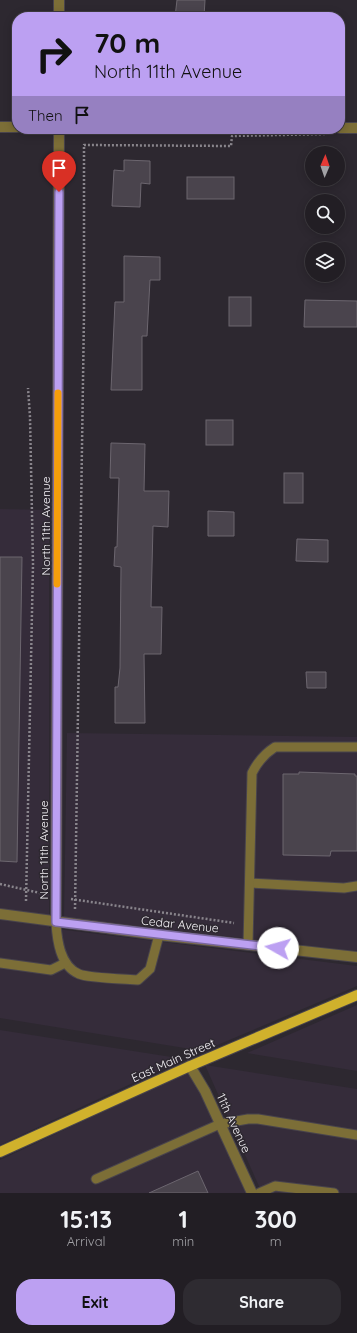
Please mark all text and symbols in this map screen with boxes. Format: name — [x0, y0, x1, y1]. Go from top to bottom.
text: 70 m — [94, 25, 160, 60]
icon: right — [28, 28, 80, 80]
text: North 11th Avenue — [94, 60, 242, 83]
icon: arrive — [71, 104, 93, 126]
text: Then — [28, 106, 63, 125]
north arrow — [305, 146, 345, 186]
map controls — [305, 146, 345, 282]
pin — [42, 151, 76, 192]
icon: arrive — [48, 157, 70, 179]
button: search — [305, 194, 345, 234]
button: layers — [305, 242, 345, 282]
street label: North 11th Avenue — [38, 476, 53, 575]
street label: North 11th Avenue — [36, 800, 51, 899]
street label: Cedar Avenue — [140, 912, 220, 936]
position arrow — [257, 927, 299, 969]
street label: East Main Street — [129, 1035, 217, 1085]
street label: 11th Avenue — [214, 1091, 254, 1155]
text: 15:13 — [60, 1204, 112, 1234]
text: 1 — [179, 1204, 188, 1234]
text: 300 — [254, 1204, 297, 1234]
text: Arrival — [67, 1233, 106, 1249]
text: min — [172, 1233, 194, 1249]
text: m — [270, 1233, 282, 1249]
button: Exit — [16, 1279, 175, 1325]
button: Share — [183, 1279, 341, 1325]

